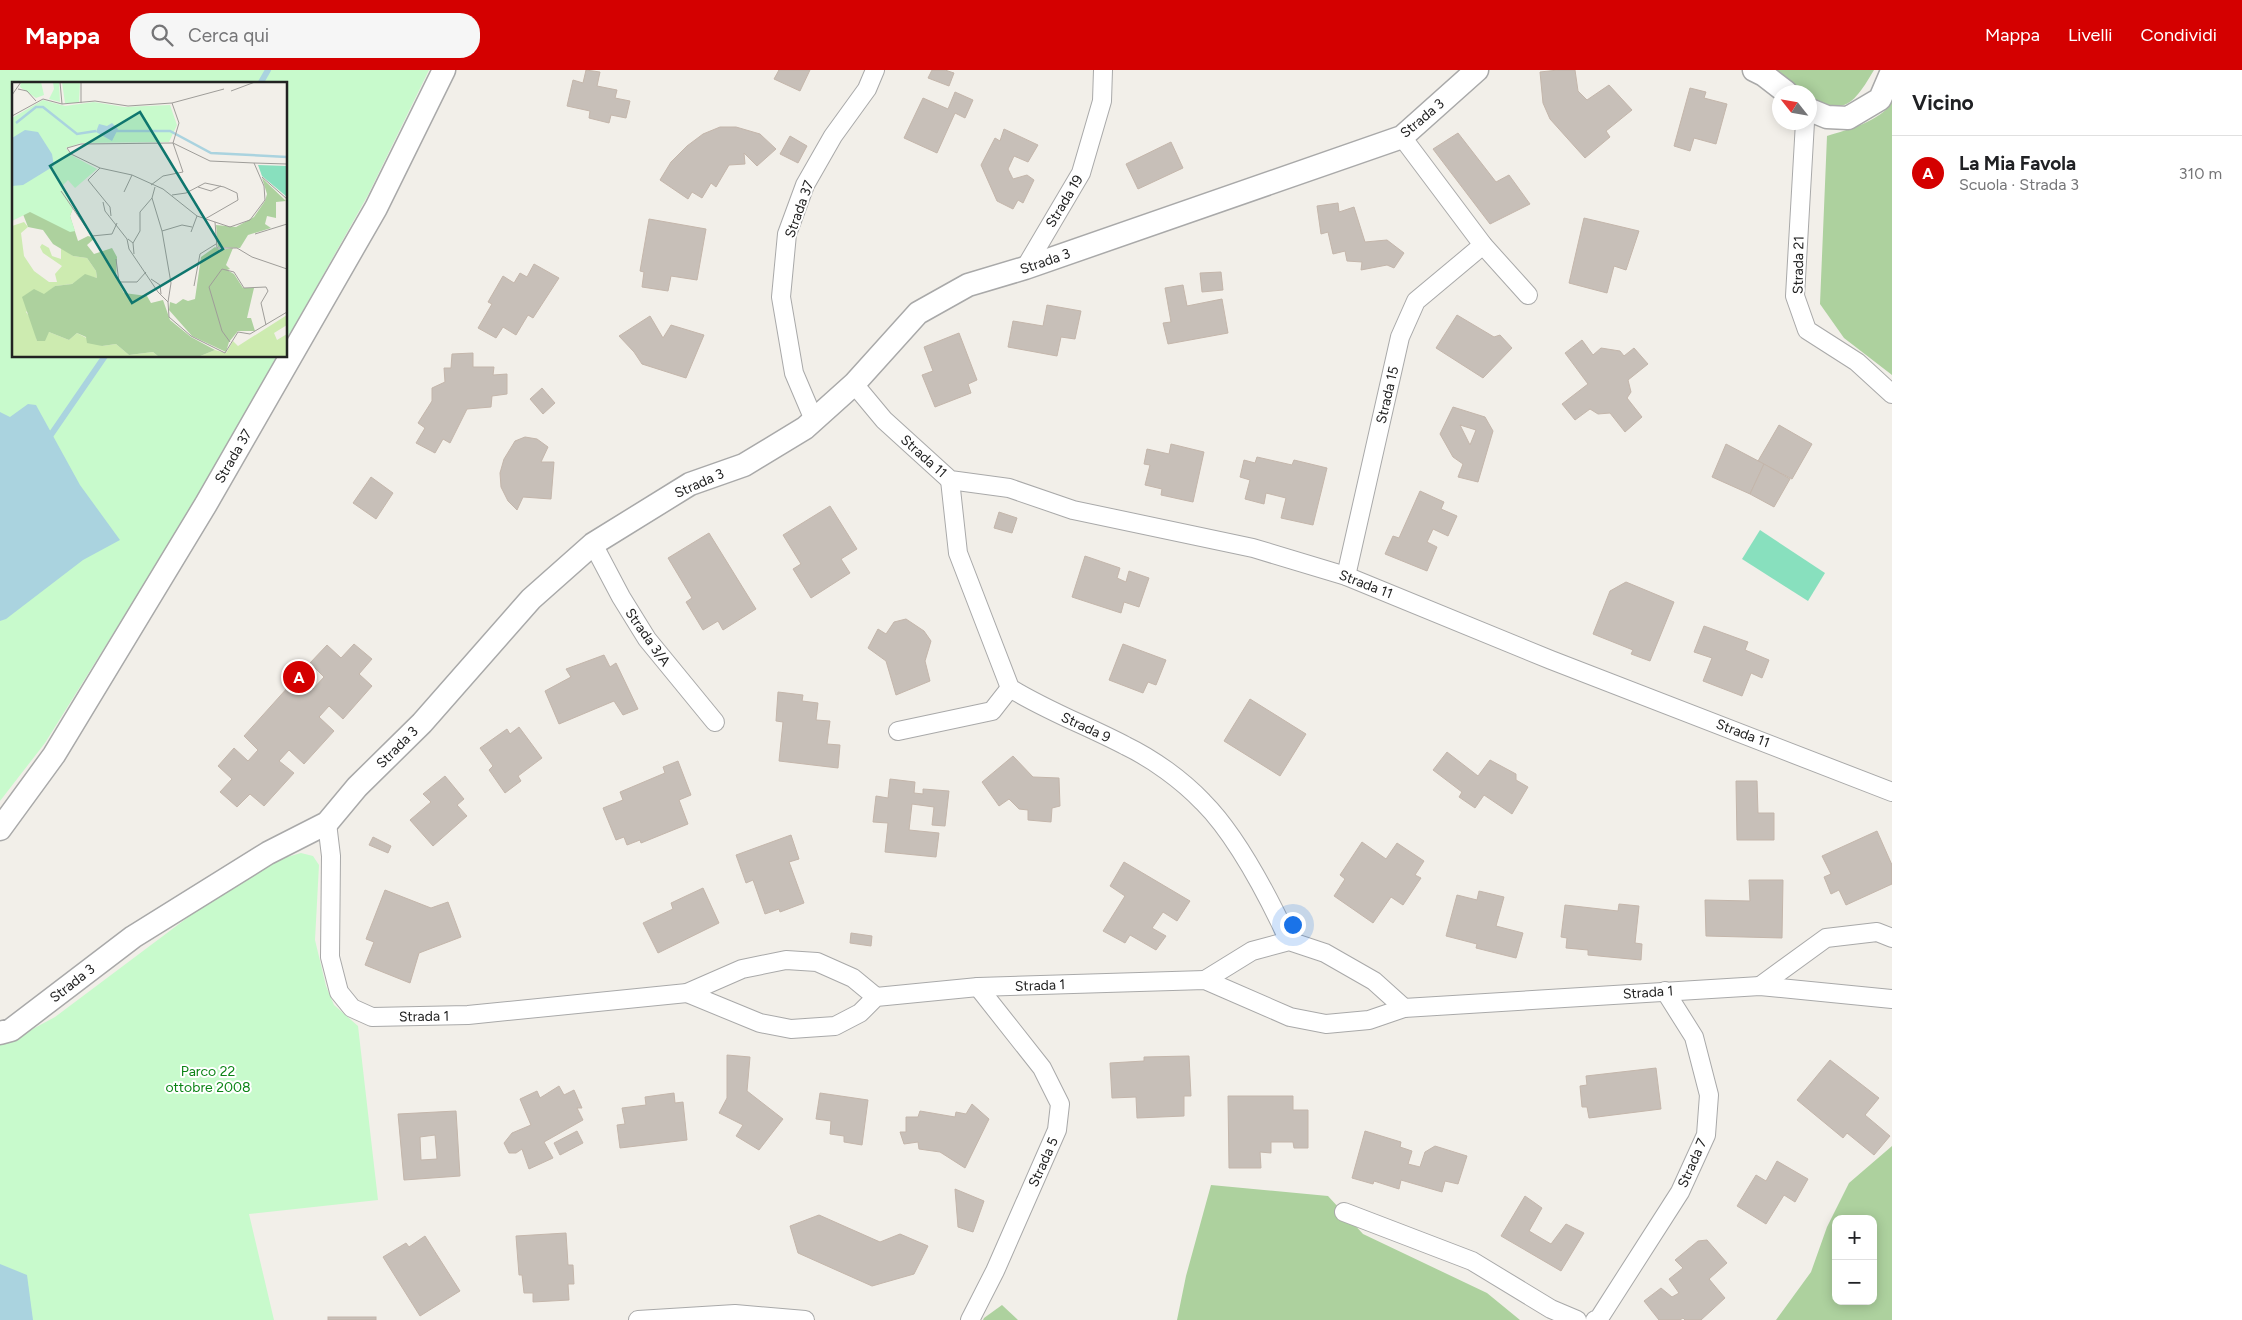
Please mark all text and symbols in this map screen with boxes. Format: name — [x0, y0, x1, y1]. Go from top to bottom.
search box — [130, 13, 480, 58]
text: Mappa — [25, 21, 100, 50]
icon: search — [148, 21, 176, 49]
text: Cerca qui — [188, 24, 269, 47]
text: Mappa — [1985, 24, 2040, 46]
text: Livelli — [2068, 24, 2113, 46]
text: Condividi — [2141, 24, 2217, 46]
inset map — [12, 82, 288, 358]
north arrow — [1772, 85, 1817, 130]
text: Vicino — [1912, 90, 1974, 115]
street label: Strada 3 — [1397, 95, 1448, 142]
text: La Mia Favola — [1959, 152, 2076, 175]
text: A — [1922, 164, 1934, 183]
text: 310 m — [2179, 164, 2222, 183]
street label: Strada 19 — [1042, 172, 1087, 231]
text: Scuola · Strada 3 — [1959, 175, 2079, 194]
street label: Strada 37 — [781, 178, 818, 240]
street label: Strada 21 — [1789, 236, 1808, 294]
street label: Strada 3 — [1018, 245, 1073, 278]
street label: Strada 15 — [1373, 365, 1402, 425]
street label: Strada 37 — [211, 426, 256, 486]
street label: Strada 11 — [897, 431, 950, 481]
street label: Strada 3 — [672, 465, 726, 502]
street label: Strada 11 — [1337, 566, 1395, 602]
street label: Strada 3/A — [621, 605, 674, 670]
pin: A — [283, 658, 315, 696]
street label: Strada 9 — [1058, 709, 1113, 746]
street label: Strada 11 — [1714, 715, 1772, 751]
street label: Strada 3 — [373, 723, 422, 772]
your location — [1280, 912, 1306, 938]
street label: Strada 3 — [47, 961, 98, 1006]
street label: Strada 1 — [1015, 976, 1065, 995]
street label: Strada 1 — [1622, 982, 1674, 1003]
street label: Strada 1 — [399, 1008, 449, 1025]
park label: Parco 22 ottobre 2008 — [165, 1063, 251, 1096]
street label: Strada 5 — [1025, 1135, 1062, 1190]
street label: Strada 7 — [1674, 1136, 1711, 1190]
map controls — [1832, 1215, 1877, 1305]
button: + — [1832, 1215, 1877, 1260]
button: − — [1832, 1260, 1877, 1305]

